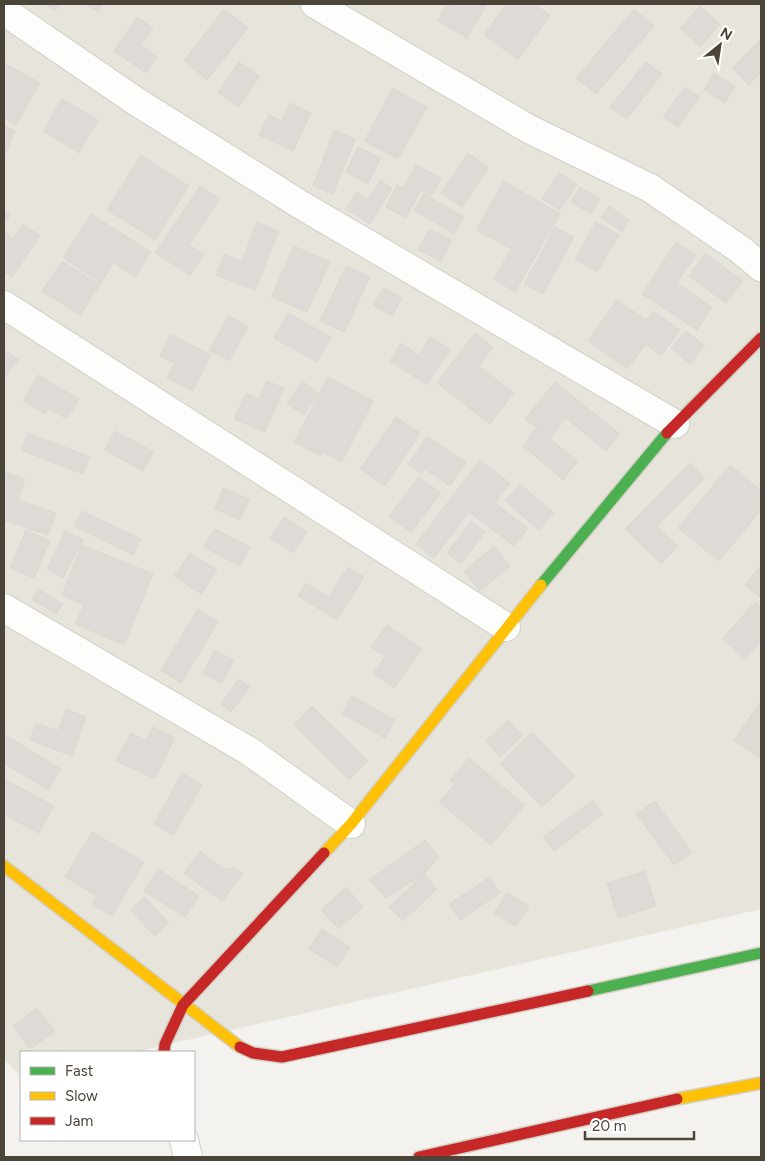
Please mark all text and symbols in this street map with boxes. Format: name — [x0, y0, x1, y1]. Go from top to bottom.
north arrow — [695, 20, 745, 70]
text: N — [717, 24, 735, 44]
legend — [20, 1051, 195, 1141]
text: Fast — [65, 1062, 94, 1080]
text: Slow — [65, 1087, 98, 1105]
scale bar — [585, 1108, 694, 1140]
text: Jam — [65, 1112, 93, 1130]
text: 20 m — [592, 1117, 626, 1135]

